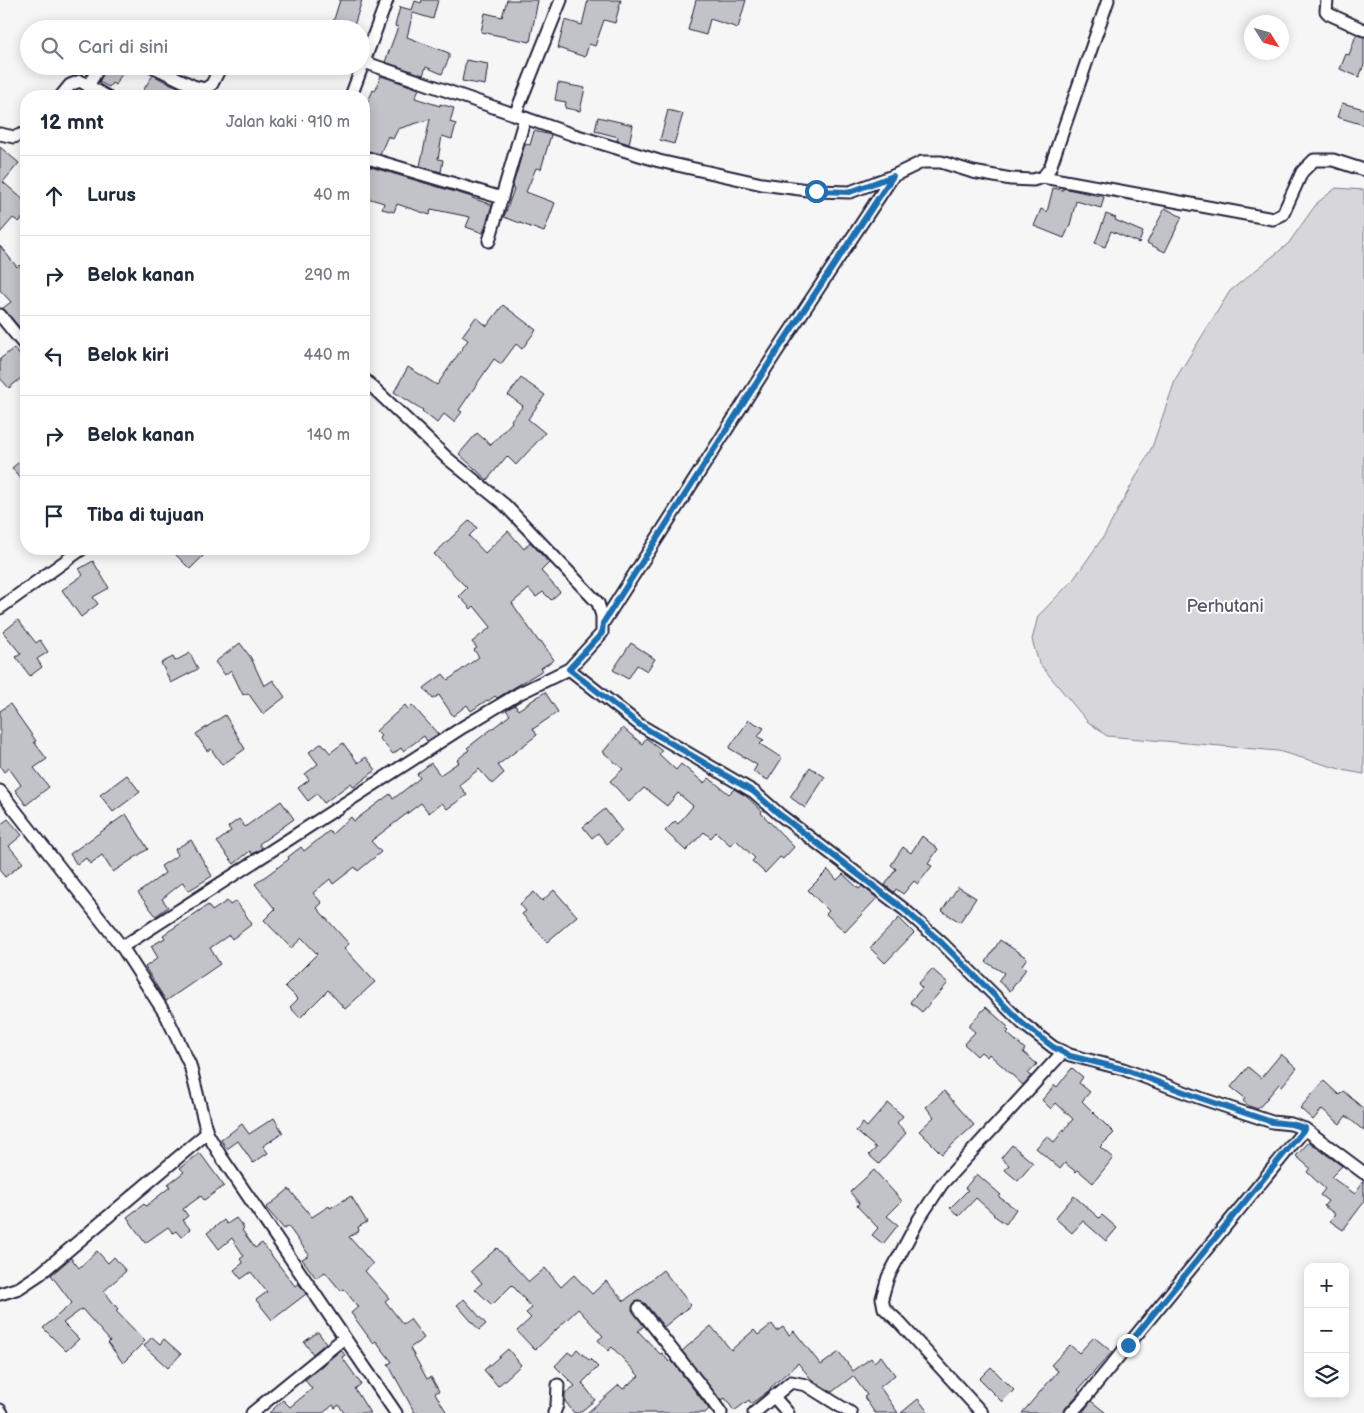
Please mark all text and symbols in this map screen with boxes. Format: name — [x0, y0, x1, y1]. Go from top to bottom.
north arrow — [1244, 15, 1289, 60]
search box — [20, 20, 370, 75]
icon: search — [38, 34, 66, 62]
text: Cari di sini — [78, 36, 168, 59]
text: 12 mnt — [40, 110, 104, 135]
text: Jalan kaki · 910 m — [226, 113, 350, 132]
route start — [805, 180, 828, 203]
icon: ahead — [40, 182, 68, 210]
text: Lurus — [87, 184, 136, 207]
text: 40 m — [313, 186, 350, 205]
icon: right — [40, 262, 68, 290]
text: Belok kanan — [87, 264, 195, 287]
text: 290 m — [304, 266, 350, 285]
icon: left — [40, 342, 68, 370]
text: Belok kiri — [87, 344, 169, 367]
text: 440 m — [304, 346, 350, 365]
icon: right — [40, 422, 68, 450]
text: Belok kanan — [87, 424, 195, 447]
text: 140 m — [307, 426, 350, 445]
icon: arrive — [40, 502, 68, 530]
text: Tiba di tujuan — [87, 504, 204, 527]
park label: Perhutani — [1186, 596, 1264, 617]
map controls — [1304, 1263, 1349, 1398]
button: + — [1304, 1263, 1349, 1308]
button: − — [1304, 1308, 1349, 1353]
route end — [1117, 1334, 1140, 1357]
button: layers — [1304, 1353, 1349, 1398]

